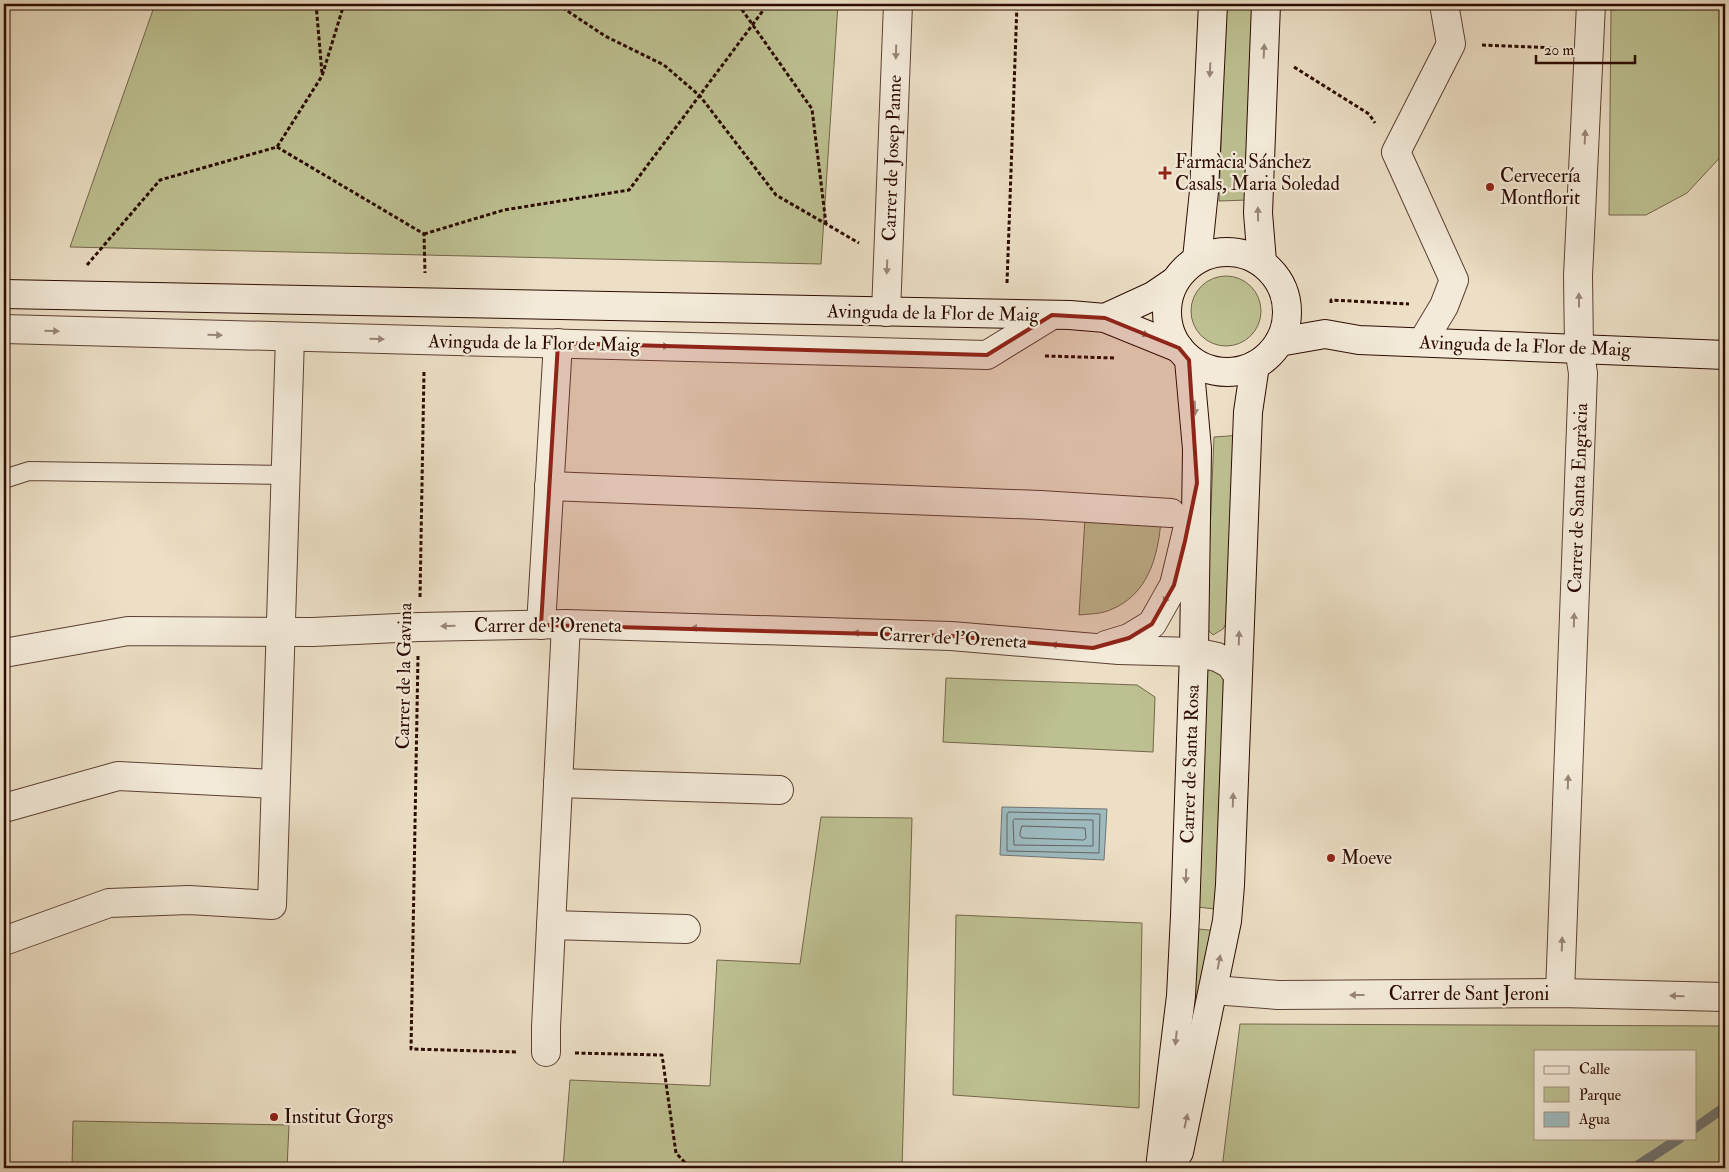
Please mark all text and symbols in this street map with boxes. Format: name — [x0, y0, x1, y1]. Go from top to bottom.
scale bar — [1536, 32, 1635, 64]
text: 20 m — [1544, 41, 1574, 60]
one-way arrow — [1261, 43, 1269, 59]
one-way arrow — [891, 45, 899, 61]
one-way arrow — [1206, 62, 1214, 78]
street label: Carrer de Josep Panne — [877, 74, 908, 242]
one-way arrow — [1581, 129, 1589, 145]
place label: Farmàcia Sánchez Casals, Maria Soledad — [1175, 150, 1340, 196]
place label: Cervecería Montflorit — [1500, 164, 1581, 210]
marker: Farmàcia Sánchez Casals, Maria Soledad — [1159, 167, 1171, 179]
marker: Cervecería Montflorit — [1484, 181, 1496, 193]
one-way arrow — [1254, 205, 1262, 221]
one-way arrow — [883, 260, 891, 276]
one-way arrow — [1575, 291, 1583, 307]
street label: Avinguda de la Flor de Maig — [826, 299, 1040, 327]
one-way arrow — [45, 327, 61, 335]
street label: Avinguda de la Flor de Maig — [427, 329, 641, 357]
one-way arrow — [1135, 330, 1149, 338]
street label: Avinguda de la Flor de Maig — [1418, 330, 1632, 362]
one-way arrow — [207, 332, 223, 340]
one-way arrow — [370, 336, 386, 344]
one-way arrow — [655, 342, 671, 350]
one-way arrow — [1191, 400, 1199, 416]
street label: Carrer de Santa Engràcia — [1563, 402, 1593, 594]
one-way arrow — [1163, 590, 1172, 604]
street label: Carrer de la Gavina — [391, 602, 417, 750]
one-way arrow — [1570, 611, 1578, 627]
street label: Carrer de l'Oreneta — [474, 614, 622, 638]
one-way arrow — [440, 622, 456, 630]
street label: Carrer de l'Oreneta — [879, 622, 1028, 654]
one-way arrow — [690, 624, 706, 632]
one-way arrow — [852, 629, 868, 637]
one-way arrow — [1235, 629, 1243, 645]
one-way arrow — [1049, 641, 1065, 649]
street label: Carrer de Santa Rosa — [1175, 684, 1205, 844]
one-way arrow — [1564, 774, 1572, 790]
one-way arrow — [1229, 792, 1237, 808]
place label: Moeve — [1341, 846, 1392, 870]
marker: Moeve — [1325, 852, 1337, 864]
one-way arrow — [1182, 868, 1190, 884]
one-way arrow — [1558, 936, 1566, 952]
one-way arrow — [1215, 954, 1223, 969]
street label: Carrer de Sant Jeroni — [1389, 982, 1549, 1006]
one-way arrow — [1348, 991, 1364, 999]
one-way arrow — [1668, 992, 1684, 1000]
one-way arrow — [1172, 1031, 1180, 1047]
legend — [1534, 1050, 1696, 1140]
text: Calle — [1579, 1060, 1610, 1079]
text: Parque — [1579, 1086, 1621, 1105]
place label: Institut Gorgs — [284, 1105, 393, 1129]
text: Agua — [1578, 1110, 1611, 1129]
marker: Institut Gorgs — [268, 1111, 280, 1123]
one-way arrow — [1182, 1113, 1190, 1128]

